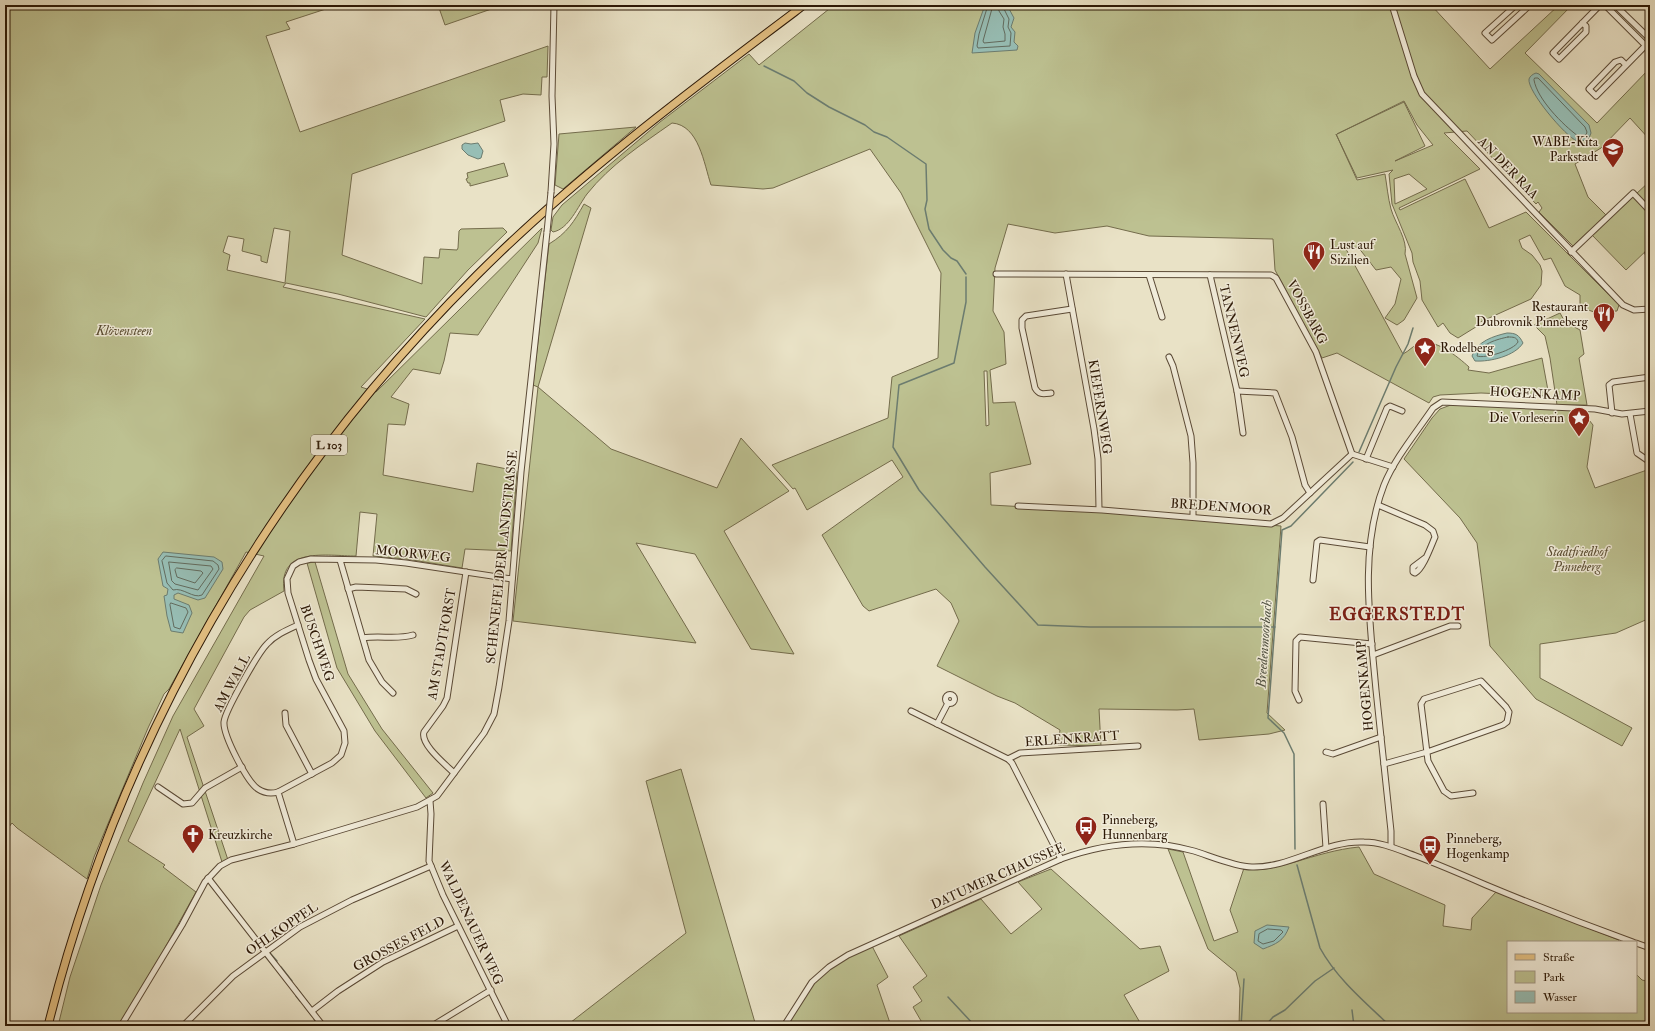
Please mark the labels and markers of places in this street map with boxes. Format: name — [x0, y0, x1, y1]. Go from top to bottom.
place label: WABE-Kita Parkstadt — [1531, 134, 1599, 165]
school or university icon: WABE-Kita Parkstadt — [1600, 136, 1626, 169]
place label: Lust auf Sizilien — [1330, 237, 1376, 268]
restaurant icon: Lust auf Sizilien — [1301, 239, 1327, 272]
place label: Restaurant Dubrovnik Pinneberg — [1476, 299, 1589, 330]
restaurant icon: Restaurant Dubrovnik Pinneberg — [1591, 301, 1617, 334]
place icon: Rodelberg — [1412, 335, 1438, 368]
place label: Rodelberg — [1440, 340, 1494, 356]
place icon: Die Vorleserin — [1566, 405, 1592, 438]
place label: Die Vorleserin — [1489, 410, 1564, 426]
place label: Pinneberg, Hunnenbarg — [1102, 812, 1168, 843]
bus stop icon: Pinneberg, Hunnenbarg — [1073, 814, 1099, 847]
church icon: Kreuzkirche — [180, 822, 206, 855]
place label: Kreuzkirche — [208, 827, 273, 843]
place label: Pinneberg, Hogenkamp — [1446, 831, 1510, 863]
bus stop icon: Pinneberg, Hogenkamp — [1417, 833, 1443, 866]

